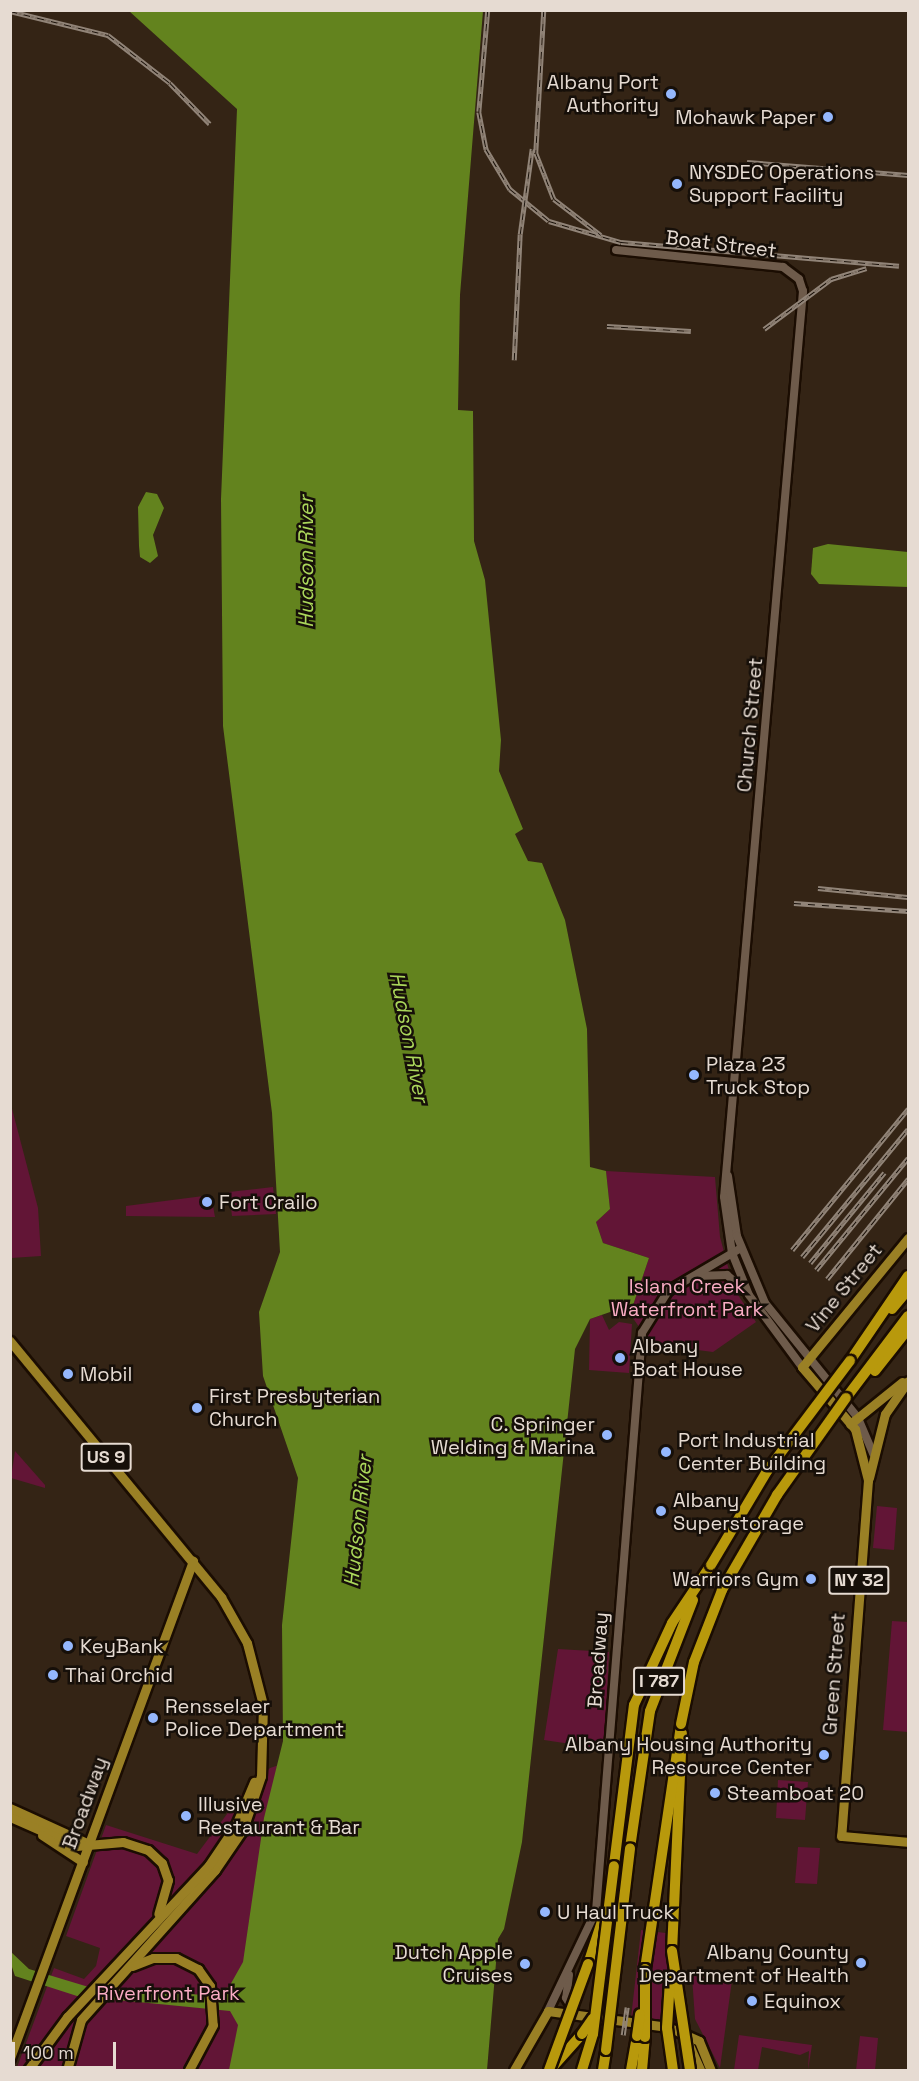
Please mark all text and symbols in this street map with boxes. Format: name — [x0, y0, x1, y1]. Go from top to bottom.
place label: Albany Port Authority — [547, 70, 659, 117]
marker: Albany Port Authority — [664, 87, 678, 101]
place label: Mohawk Paper — [675, 105, 816, 129]
marker: Mohawk Paper — [821, 110, 835, 124]
place label: NYSDEC Operations Support Facility — [689, 160, 874, 207]
marker: NYSDEC Operations Support Facility — [670, 177, 684, 191]
street label: Boat Street — [664, 225, 778, 263]
water label: Hudson River — [293, 496, 319, 628]
street label: Church Street — [732, 657, 768, 793]
water label: Hudson River — [384, 970, 434, 1104]
place label: Plaza 23 Truck Stop — [706, 1052, 810, 1099]
marker: Plaza 23 Truck Stop — [687, 1068, 701, 1082]
place label: Fort Crailo — [219, 1190, 318, 1214]
marker: Fort Crailo — [200, 1195, 214, 1209]
street label: Vine Street — [801, 1239, 887, 1337]
park label: Island Creek Waterfront Park — [611, 1275, 763, 1322]
place label: Albany Boat House — [632, 1334, 743, 1381]
marker: Albany Boat House — [613, 1351, 627, 1365]
place label: Mobil — [80, 1362, 132, 1386]
marker: Mobil — [61, 1367, 75, 1381]
place label: First Presbyterian Church — [209, 1384, 380, 1431]
marker: First Presbyterian Church — [190, 1401, 204, 1415]
place label: C. Springer Welding & Marina — [431, 1412, 595, 1459]
marker: C. Springer Welding & Marina — [600, 1428, 614, 1442]
place label: Port Industrial Center Building — [678, 1428, 826, 1475]
road number: US 9 — [80, 1442, 132, 1472]
marker: Port Industrial Center Building — [659, 1445, 673, 1459]
water label: Hudson River — [339, 1454, 377, 1588]
place label: Albany Superstorage — [673, 1488, 804, 1535]
marker: Albany Superstorage — [654, 1504, 668, 1518]
road number: NY 32 — [828, 1565, 890, 1595]
place label: Warriors Gym — [672, 1567, 799, 1591]
marker: Warriors Gym — [804, 1572, 818, 1586]
street label: Broadway — [583, 1611, 613, 1709]
street label: Green Street — [818, 1612, 850, 1736]
place label: KeyBank — [80, 1634, 164, 1658]
marker: KeyBank — [61, 1639, 75, 1653]
place label: Thai Orchid — [65, 1663, 173, 1687]
road number: I 787 — [632, 1666, 686, 1696]
marker: Thai Orchid — [46, 1668, 60, 1682]
place label: Rensselaer Police Department — [165, 1694, 344, 1741]
marker: Rensselaer Police Department — [146, 1711, 160, 1725]
place label: Albany Housing Authority Resource Center — [565, 1732, 812, 1779]
marker: Albany Housing Authority Resource Center — [817, 1748, 831, 1762]
street label: Broadway — [57, 1754, 113, 1852]
place label: Steamboat 20 — [727, 1781, 864, 1805]
marker: Steamboat 20 — [708, 1786, 722, 1800]
place label: Illusive Restaurant & Bar — [198, 1792, 360, 1839]
marker: Illusive Restaurant & Bar — [179, 1809, 193, 1823]
place label: U Haul Truck — [557, 1900, 675, 1924]
marker: U Haul Truck — [538, 1905, 552, 1919]
place label: Dutch Apple Cruises — [394, 1940, 513, 1987]
place label: Albany County Department of Health — [639, 1940, 849, 1987]
marker: Albany County Department of Health — [854, 1956, 868, 1970]
marker: Dutch Apple Cruises — [518, 1957, 532, 1971]
park label: Riverfront Park — [96, 1981, 240, 2005]
place label: Equinox — [764, 1989, 841, 2013]
marker: Equinox — [745, 1994, 759, 2008]
scale bar — [15, 2030, 118, 2068]
text: 100 m — [23, 2041, 74, 2064]

